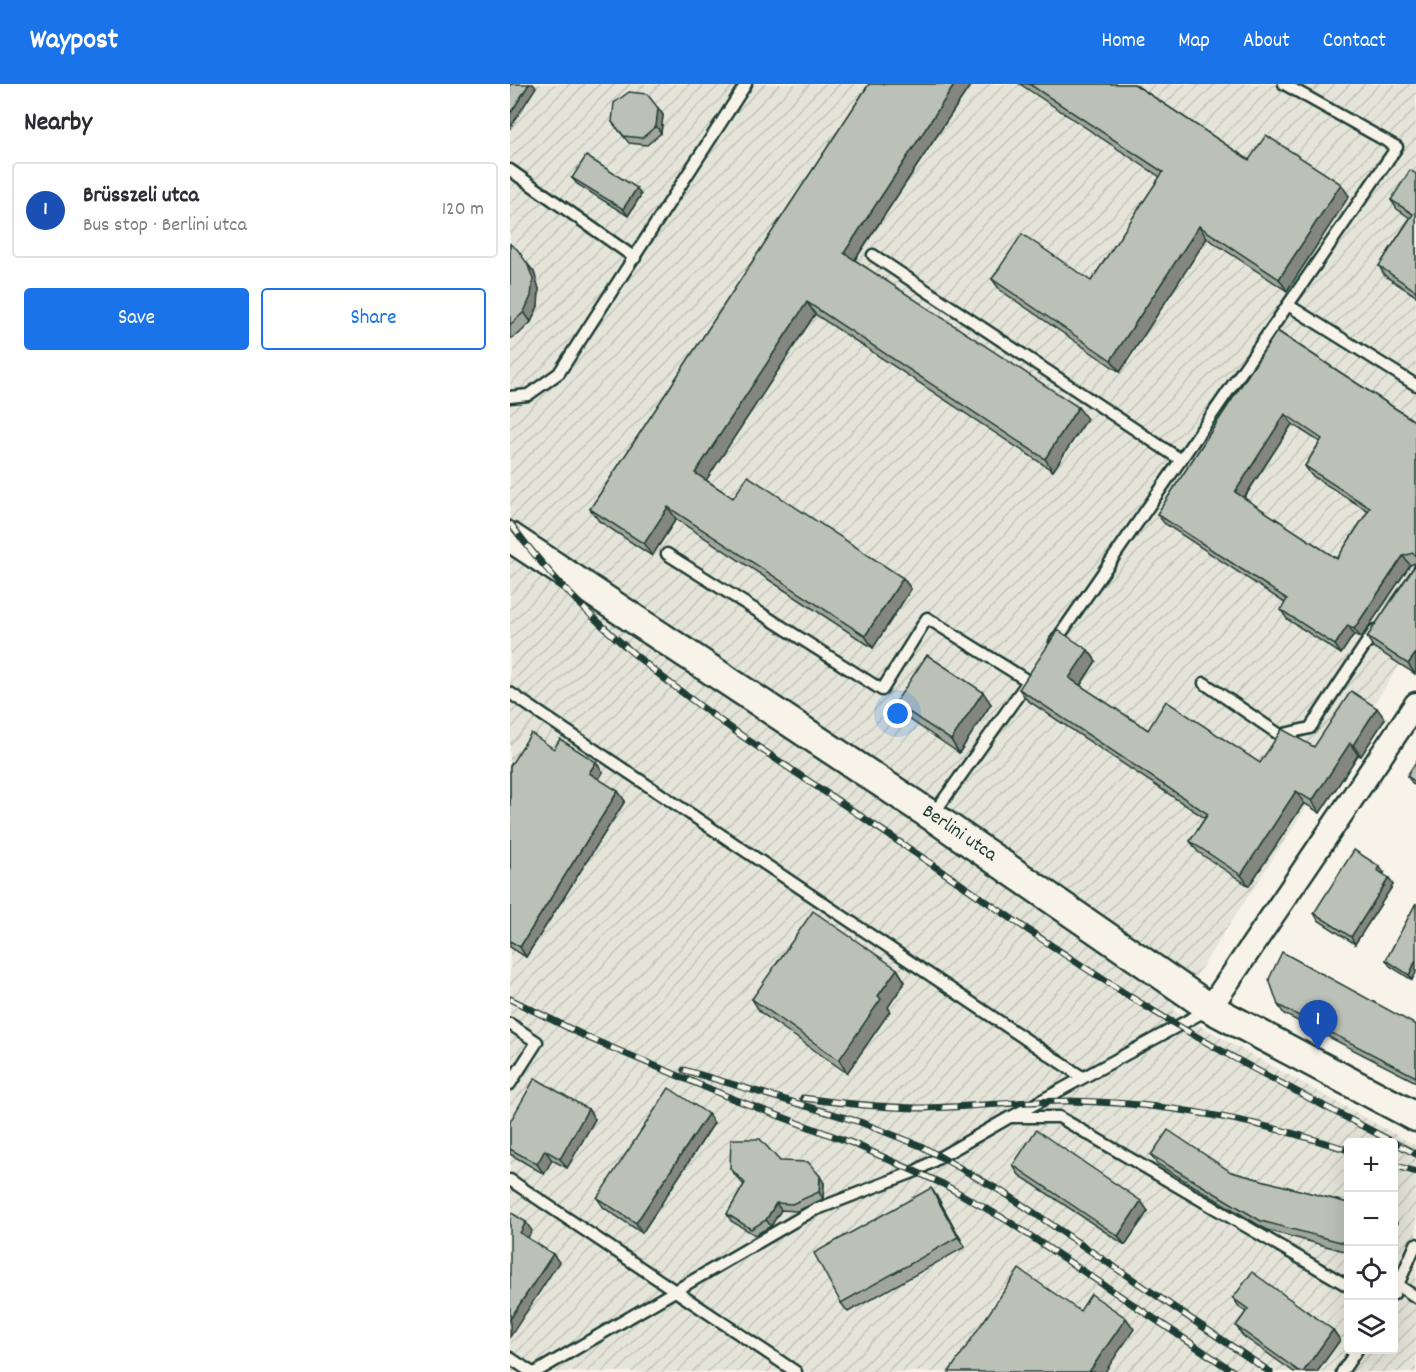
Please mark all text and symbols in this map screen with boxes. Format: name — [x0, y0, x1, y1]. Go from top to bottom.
text: Waypost — [30, 22, 118, 62]
text: Home — [1101, 27, 1145, 57]
text: Map — [1178, 27, 1210, 57]
text: About — [1243, 27, 1290, 57]
text: Contact — [1323, 27, 1386, 57]
text: Nearby — [24, 105, 92, 142]
text: Brüsszeli utca — [83, 181, 199, 212]
text: 1 — [43, 196, 48, 224]
text: 120 m — [442, 196, 484, 224]
text: Bus stop · Berlini utca — [83, 212, 247, 240]
button: Save — [24, 288, 249, 350]
button: Share — [261, 288, 486, 350]
your location — [883, 699, 912, 728]
street label: Berlini utca — [916, 799, 1003, 870]
pin: 1 — [1298, 1000, 1338, 1050]
map controls — [1344, 1138, 1398, 1354]
button: + — [1344, 1138, 1398, 1192]
button: − — [1344, 1192, 1398, 1246]
button: locate — [1344, 1246, 1398, 1300]
button: layers — [1344, 1300, 1398, 1354]

